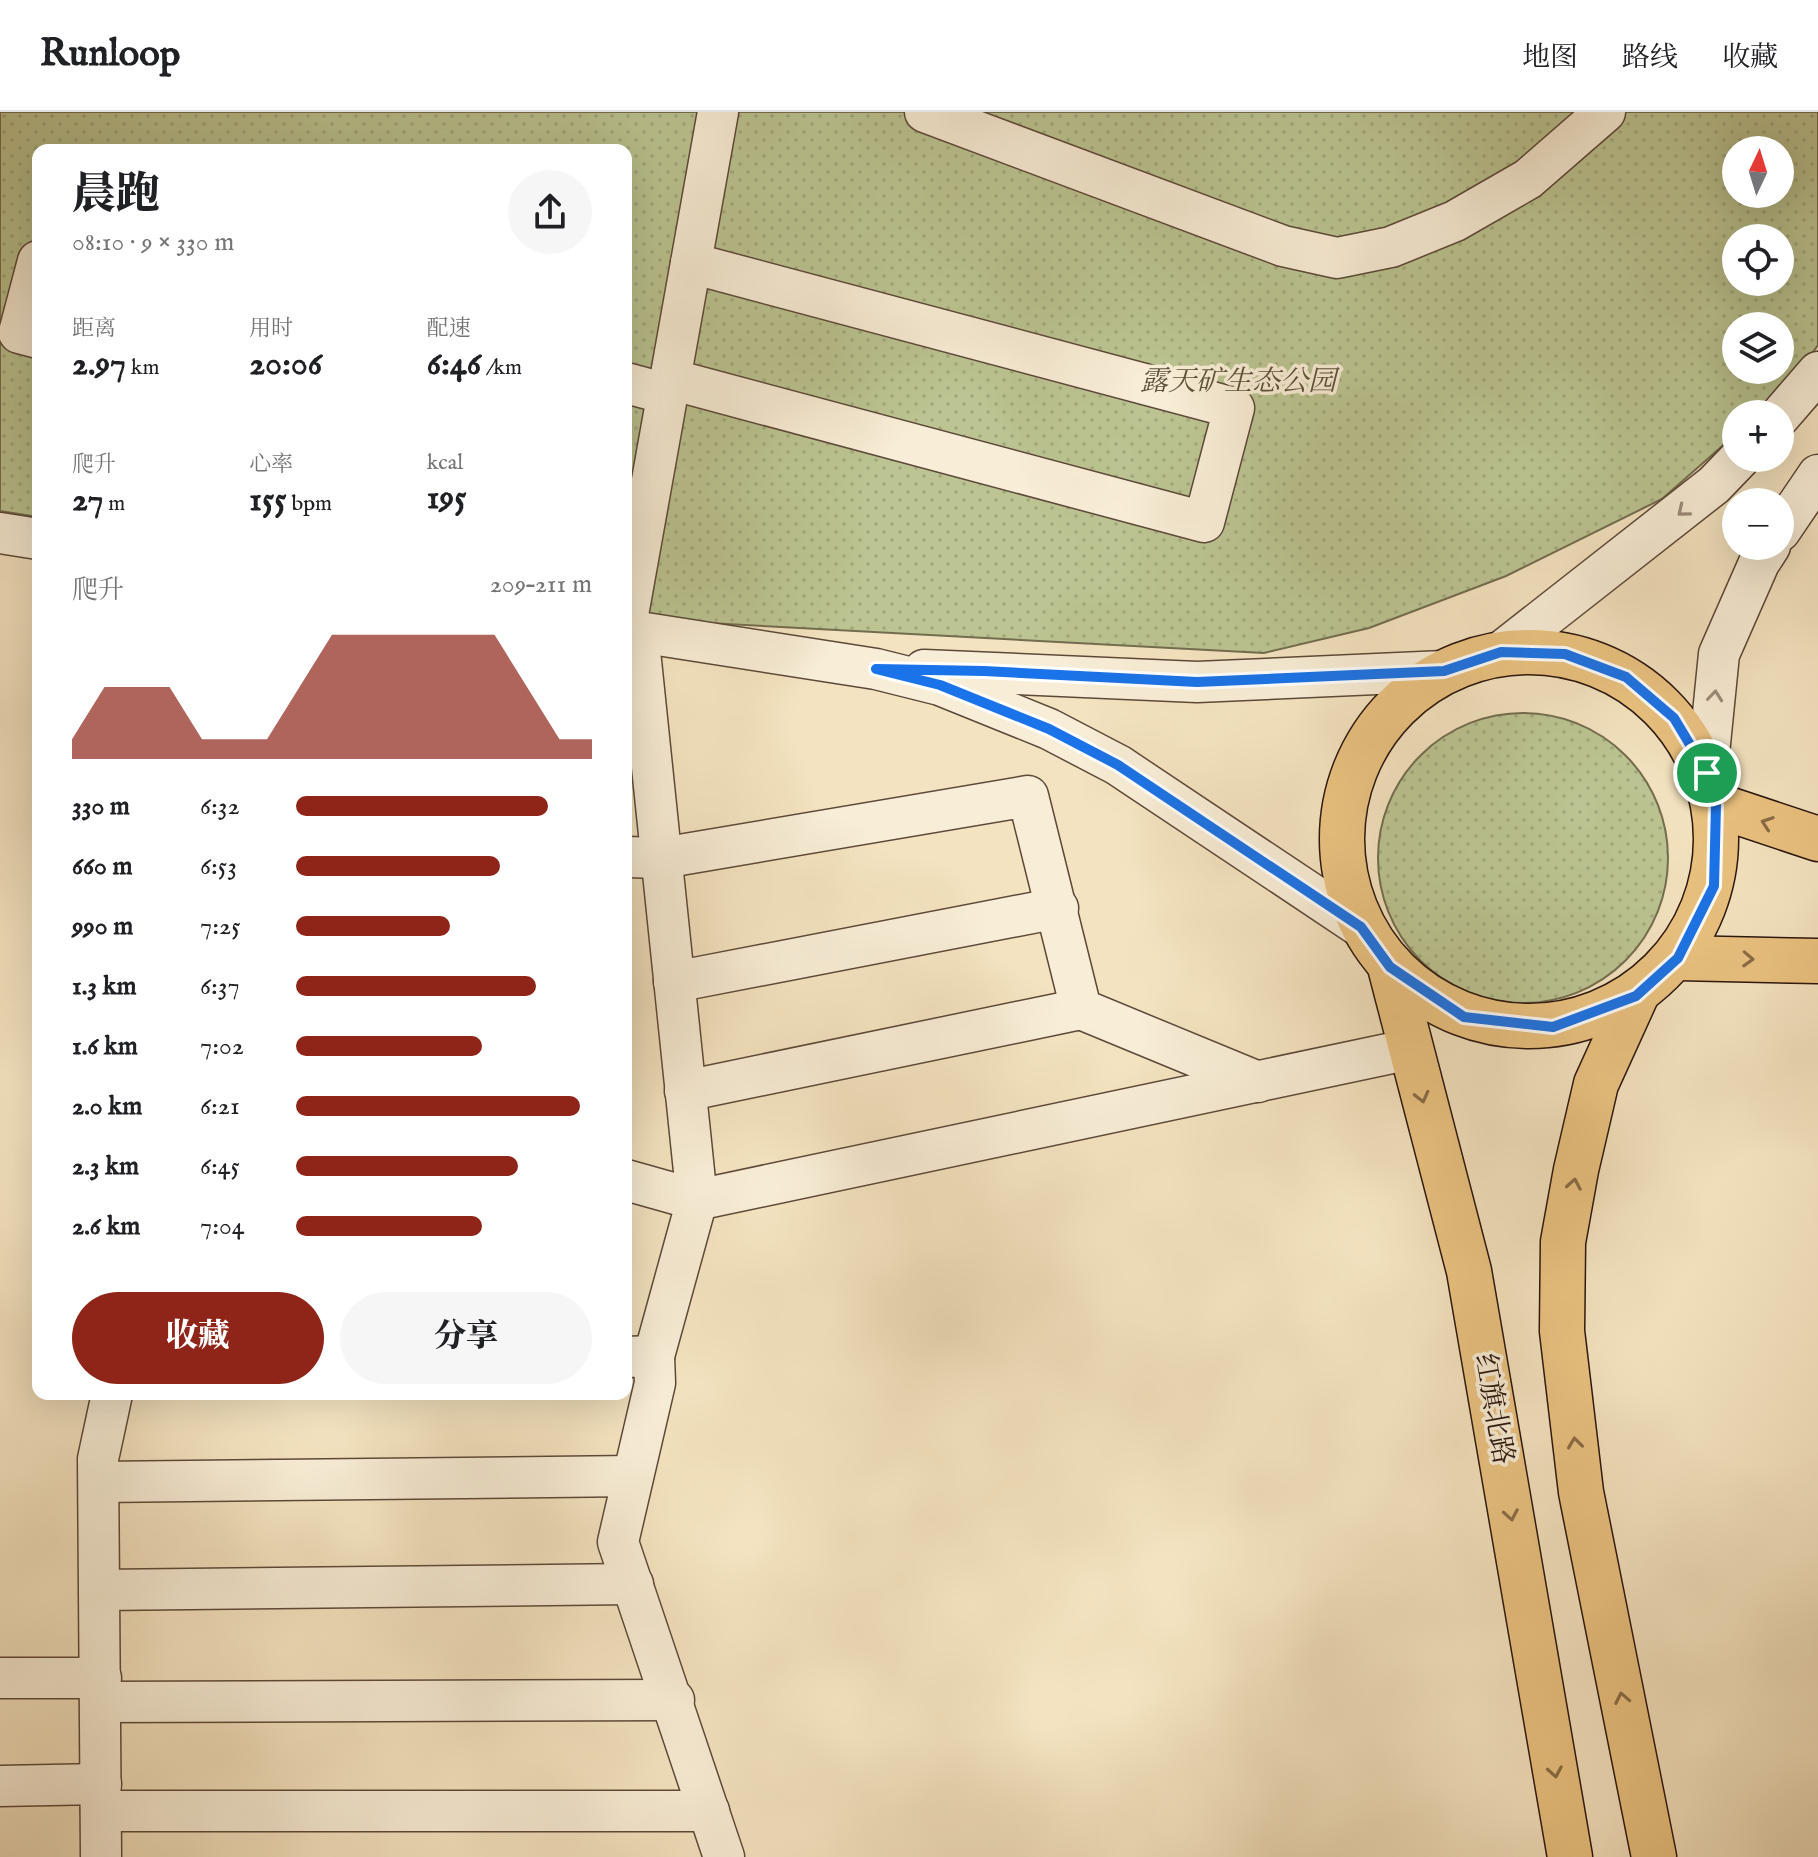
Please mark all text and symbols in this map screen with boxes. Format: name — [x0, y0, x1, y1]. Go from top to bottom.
text: Runloop — [40, 31, 180, 79]
text: 地图 — [1522, 41, 1578, 76]
text: 路线 — [1622, 41, 1678, 76]
text: 收藏 — [1722, 41, 1778, 76]
north arrow — [1722, 136, 1794, 208]
map controls — [1722, 136, 1794, 560]
text: 晨跑 — [72, 168, 160, 224]
button: share — [508, 170, 592, 254]
button: locate — [1722, 224, 1794, 296]
text: 08:10 · 9 × 330 m — [72, 226, 234, 259]
button: layers — [1722, 312, 1794, 384]
text: 距离 — [72, 315, 116, 343]
text: 用时 — [249, 315, 293, 343]
text: 配速 — [427, 315, 471, 343]
text: 2.97 — [72, 343, 126, 386]
text: 20:06 — [249, 343, 322, 386]
text: 6:46 — [427, 343, 481, 386]
text: km — [126, 354, 160, 382]
text: /km — [481, 354, 522, 382]
park label: 露天矿生态公园 — [1140, 365, 1340, 400]
button: + — [1722, 400, 1794, 472]
text: kcal — [427, 449, 463, 477]
text: 爬升 — [72, 451, 116, 479]
text: 心率 — [249, 451, 293, 479]
text: 195 — [427, 477, 466, 520]
text: 27 — [72, 479, 103, 522]
text: 155 — [249, 479, 287, 522]
button: − — [1722, 488, 1794, 560]
text: m — [103, 490, 125, 518]
text: bpm — [287, 490, 332, 518]
one-way arrow — [1677, 501, 1692, 515]
text: 209–211 m — [490, 568, 592, 601]
text: 爬升 — [72, 574, 124, 607]
one-way arrow — [1706, 689, 1723, 702]
pin — [1673, 739, 1741, 807]
icon: arrive — [1685, 751, 1729, 795]
text: 330 m — [72, 790, 130, 823]
text: 6:32 — [200, 790, 240, 823]
one-way arrow — [1761, 816, 1775, 832]
text: 660 m — [72, 850, 132, 883]
text: 6:53 — [200, 850, 237, 883]
text: 990 m — [72, 910, 133, 943]
text: 7:25 — [200, 910, 241, 943]
one-way arrow — [1742, 951, 1755, 968]
text: 1.3 km — [72, 970, 137, 1003]
text: 6:37 — [200, 970, 240, 1003]
text: 1.6 km — [72, 1030, 138, 1063]
text: 7:02 — [200, 1030, 244, 1063]
text: 2.0 km — [72, 1090, 142, 1123]
text: 6:21 — [200, 1090, 240, 1123]
one-way arrow — [1413, 1090, 1430, 1104]
text: 2.3 km — [72, 1150, 139, 1183]
text: 6:45 — [200, 1150, 240, 1183]
one-way arrow — [1564, 1178, 1581, 1191]
text: 2.6 km — [72, 1210, 140, 1243]
text: 7:04 — [200, 1210, 245, 1243]
button: 收藏 — [72, 1292, 324, 1384]
button: 分享 — [340, 1292, 592, 1384]
street label: 红旗北路 — [1466, 1351, 1520, 1467]
one-way arrow — [1567, 1436, 1584, 1449]
one-way arrow — [1502, 1509, 1519, 1522]
one-way arrow — [1615, 1691, 1632, 1705]
one-way arrow — [1546, 1765, 1563, 1779]

